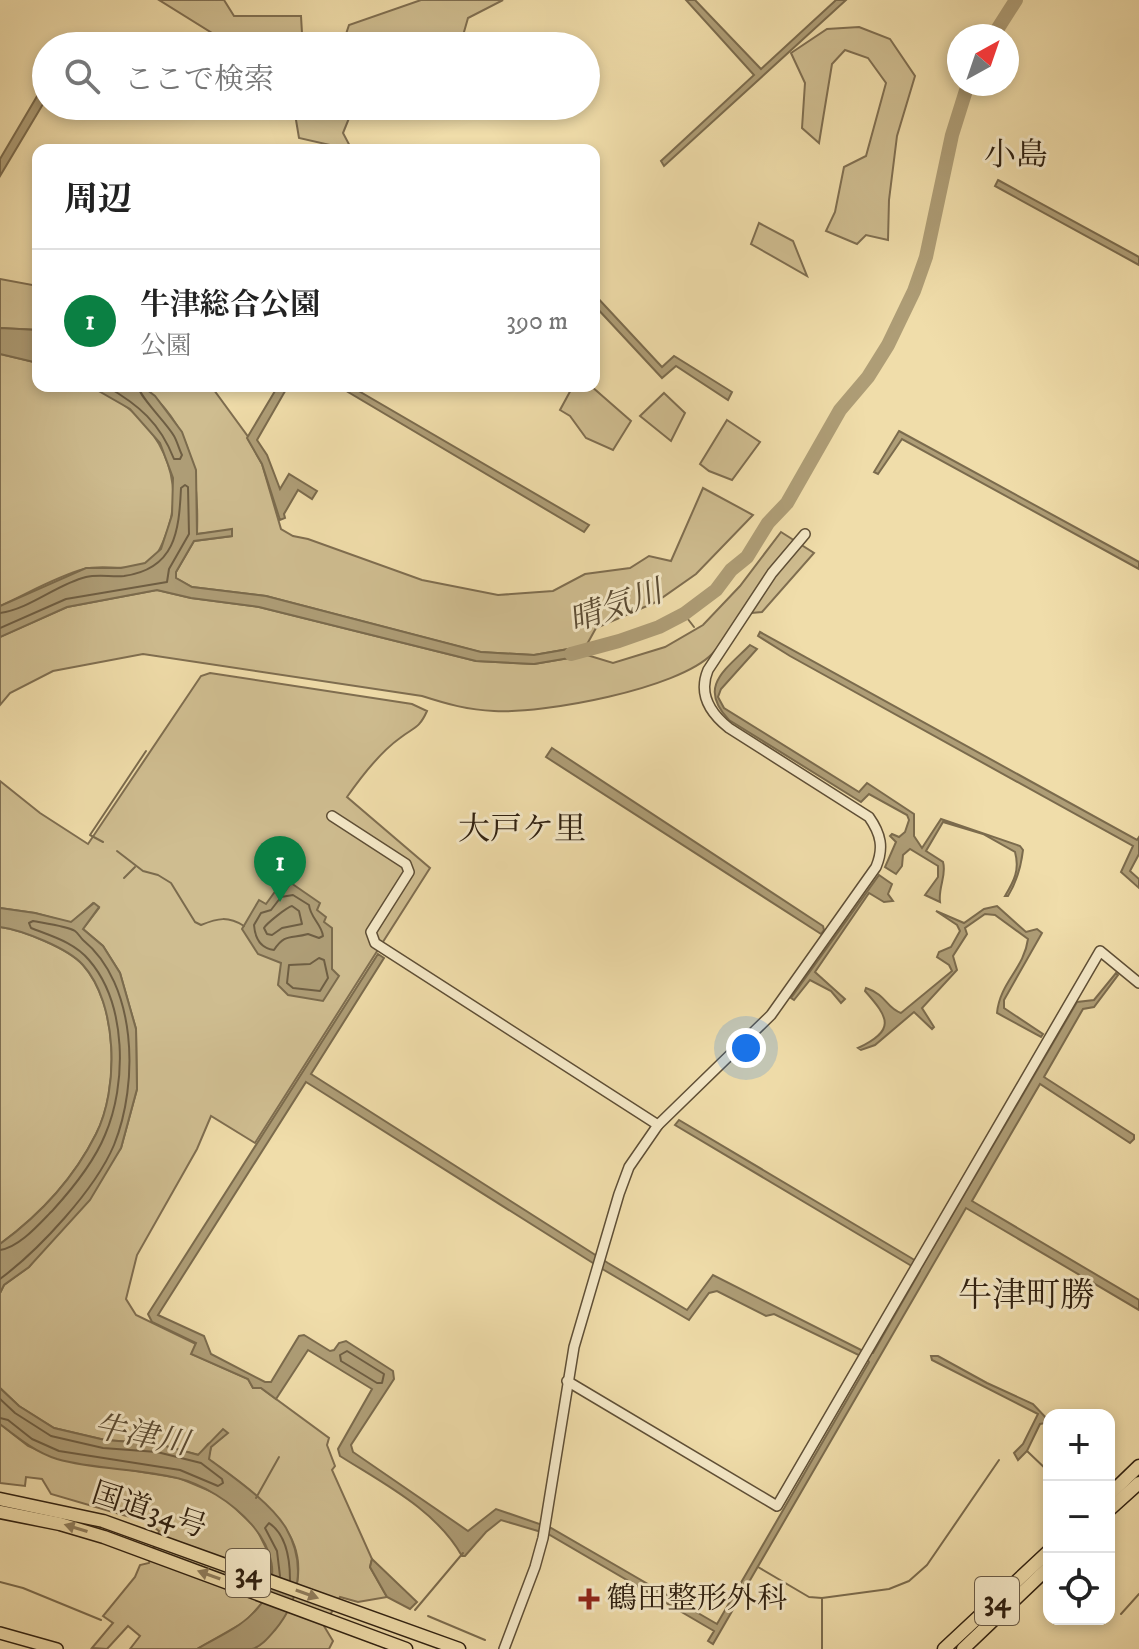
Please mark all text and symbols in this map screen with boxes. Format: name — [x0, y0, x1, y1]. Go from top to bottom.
north arrow — [947, 24, 1019, 96]
search box — [32, 32, 600, 120]
icon: search — [60, 54, 104, 98]
text: ここで検索 — [124, 62, 274, 99]
district label: 小島 — [984, 136, 1048, 176]
text: 周辺 — [64, 179, 132, 221]
text: 牛津総合公園 — [140, 287, 320, 324]
text: 1 — [85, 305, 95, 338]
text: 390 m — [506, 305, 568, 338]
text: 公園 — [140, 330, 192, 363]
water label: 晴気川 — [564, 571, 671, 642]
district label: 大戸ケ里 — [458, 810, 586, 850]
pin: 1 — [254, 836, 306, 902]
your location — [726, 1028, 766, 1068]
district label: 牛津町勝 — [958, 1275, 1094, 1317]
water label: 牛津川 — [90, 1407, 195, 1465]
map controls — [1043, 1409, 1115, 1625]
button: + — [1043, 1409, 1115, 1481]
street label: 国道34号 — [87, 1475, 211, 1547]
button: − — [1043, 1481, 1115, 1553]
one-way arrow — [63, 1521, 87, 1534]
road number: 34 — [226, 1549, 270, 1597]
button: locate — [1043, 1553, 1115, 1625]
one-way arrow — [197, 1569, 221, 1581]
road number: 34 — [975, 1577, 1019, 1625]
place label: 鶴田整形外科 — [607, 1581, 787, 1618]
marker: 鶴田整形外科 — [578, 1588, 600, 1610]
one-way arrow — [295, 1589, 319, 1601]

